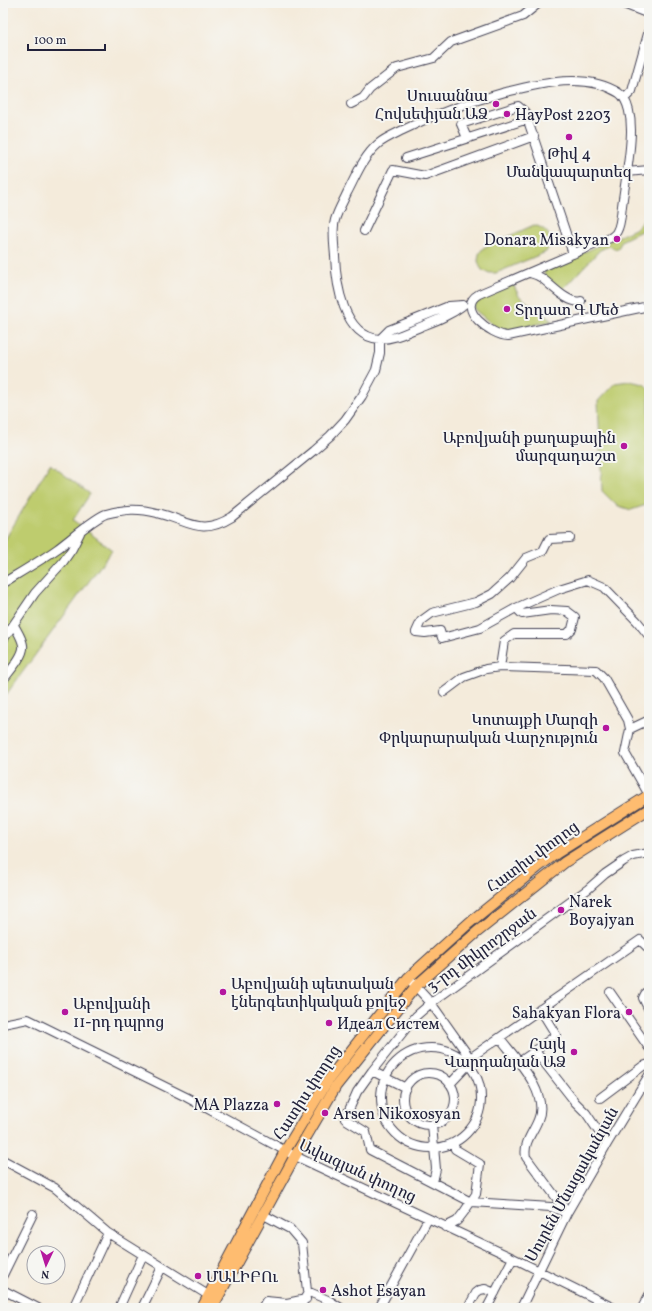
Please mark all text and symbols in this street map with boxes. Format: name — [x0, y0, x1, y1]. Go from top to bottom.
scale bar — [28, 26, 105, 52]
text: 100 m — [34, 33, 67, 49]
place label: Սուսաննա Հովսեփյան ԱՁ — [375, 86, 488, 126]
marker: Սուսաննա Հովսեփյան ԱՁ — [491, 99, 501, 109]
place label: HayPost 2203 — [515, 105, 611, 127]
marker: HayPost 2203 — [502, 109, 512, 119]
marker: Թիվ 4 Մանկապարտեզ — [564, 132, 574, 142]
place label: Թիվ 4 Մանկապարտեզ — [506, 144, 632, 184]
place label: Donara Misakyan — [484, 230, 609, 252]
marker: Donara Misakyan — [612, 234, 622, 244]
place label: Տրդատ Գ Մեծ — [515, 300, 619, 322]
marker: Տրդատ Գ Մեծ — [502, 304, 512, 314]
place label: Աբովյանի քաղաքային մարզադաշտ — [443, 428, 616, 468]
marker: Աբովյանի քաղաքային մարզադաշտ — [619, 441, 629, 451]
place label: Կոտայքի Մարզի Փրկարարական Վարչություն — [379, 710, 598, 750]
marker: Կոտայքի Մարզի Փրկարարական Վարչություն — [601, 723, 611, 733]
street label: Հատիս փողոց — [483, 817, 584, 899]
place label: Narek Boyajyan — [569, 892, 635, 932]
street label: 3-րդ միկրոշրջան — [423, 903, 542, 998]
marker: Narek Boyajyan — [556, 905, 566, 915]
place label: Աբովյանի պետական էներգետիկական քոլեջ — [231, 974, 406, 1014]
marker: Աբովյանի պետական էներգետիկական քոլեջ — [218, 987, 228, 997]
place label: Աբովյանի 11-րդ դպրոց — [73, 994, 164, 1034]
place label: Sahakyan Flora — [512, 1003, 621, 1025]
marker: Աբովյանի 11-րդ դպրոց — [60, 1007, 70, 1017]
marker: Sahakyan Flora — [624, 1007, 634, 1017]
place label: Идеал Систем — [337, 1014, 440, 1036]
marker: Идеал Систем — [324, 1018, 334, 1028]
place label: Հայկ Վարդանյան ԱՁ — [444, 1034, 566, 1074]
street label: Հատիս փողոց — [269, 1041, 347, 1145]
marker: Հայկ Վարդանյան ԱՁ — [569, 1047, 579, 1057]
place label: MA Plazza — [194, 1095, 269, 1117]
marker: MA Plazza — [272, 1099, 282, 1109]
place label: Arsen Nikoxosyan — [333, 1104, 461, 1126]
street label: Սուրեն Մնացականյան — [521, 1104, 625, 1266]
marker: Arsen Nikoxosyan — [320, 1108, 330, 1118]
street label: Ավագյան փողոց — [295, 1135, 420, 1209]
north arrow — [26, 1245, 66, 1285]
text: N — [41, 1266, 50, 1281]
place label: ՄԱԼԻԲՈւ — [206, 1267, 278, 1289]
marker: ՄԱԼԻԲՈւ — [193, 1271, 203, 1281]
place label: Ashot Esayan — [331, 1281, 426, 1303]
marker: Ashot Esayan — [318, 1285, 328, 1295]

